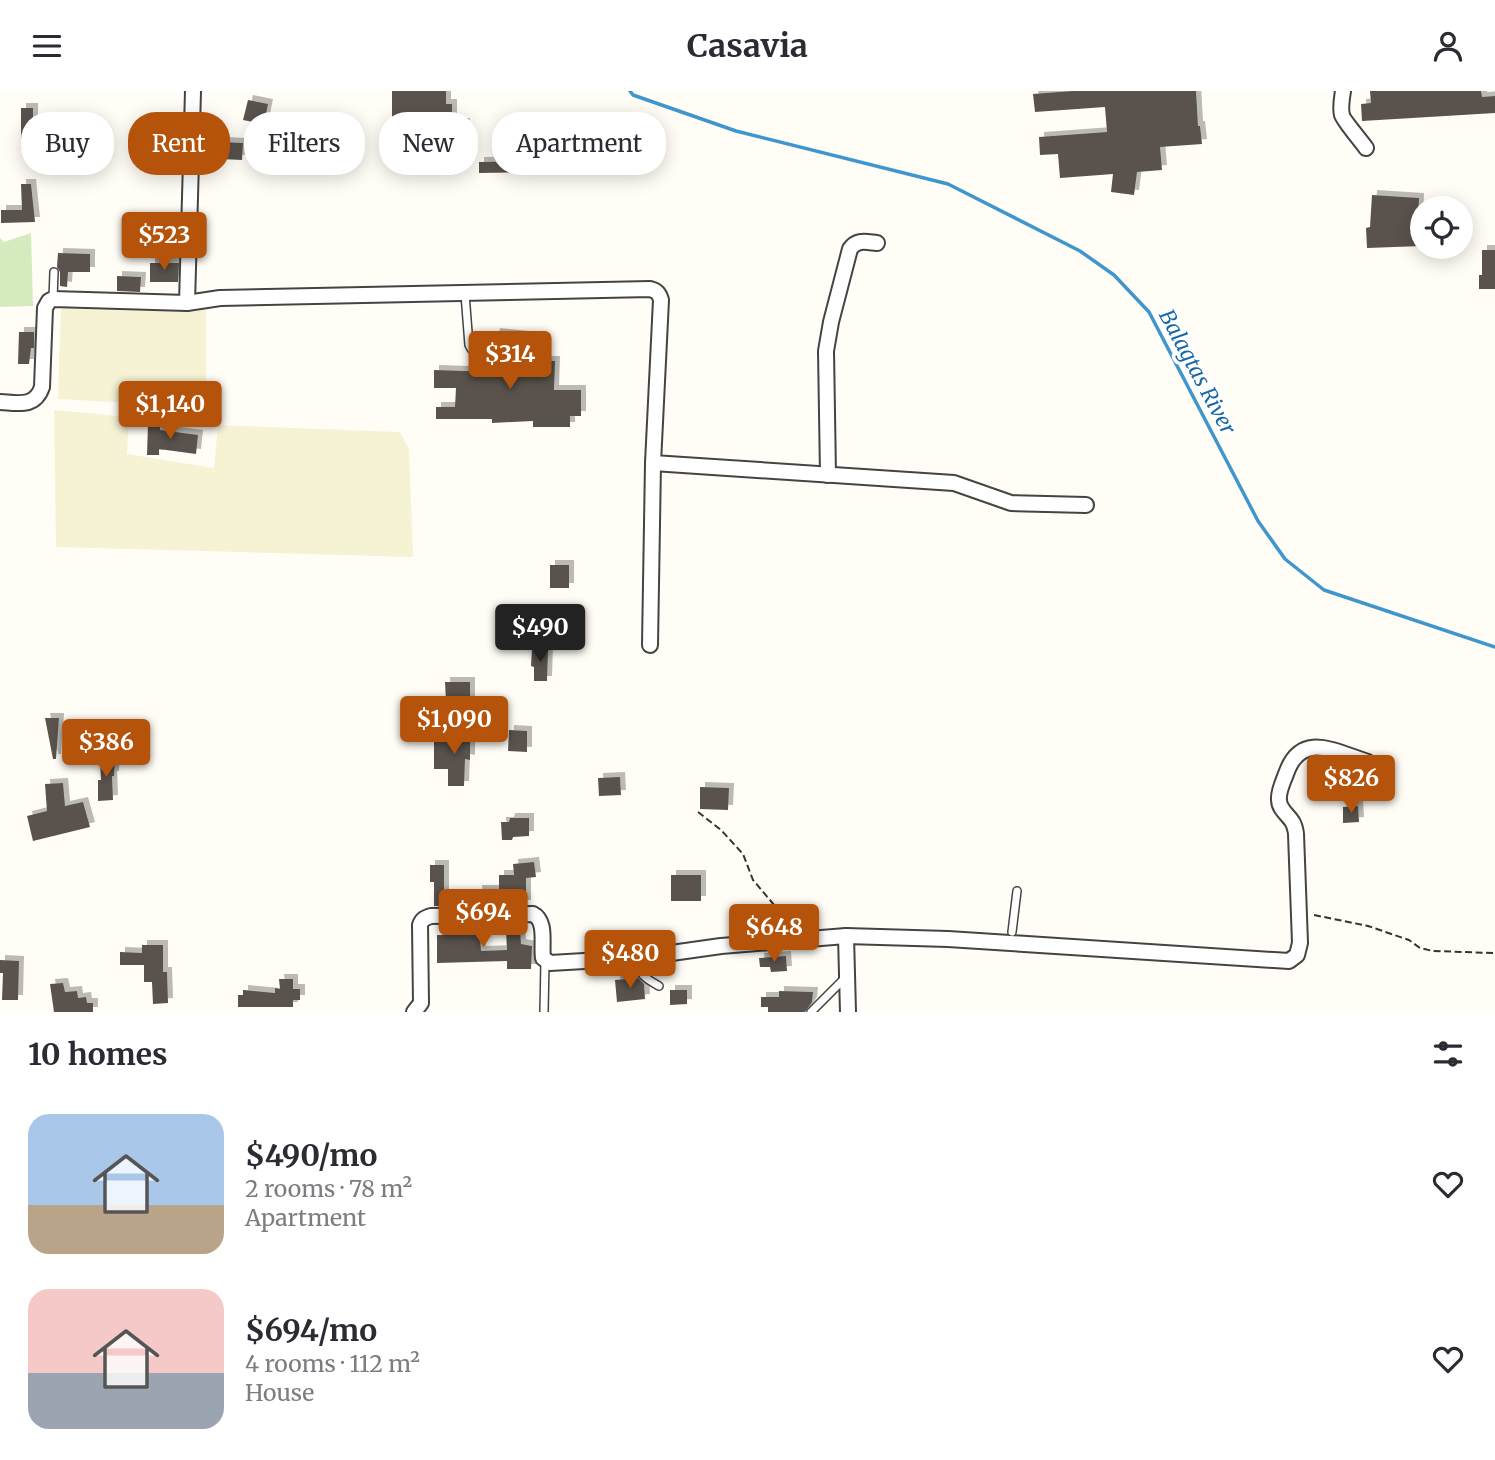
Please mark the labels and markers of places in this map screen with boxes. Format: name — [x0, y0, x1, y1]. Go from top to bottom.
pin: $523 — [123, 213, 205, 272]
pin: $314 — [469, 331, 551, 391]
pin: $1,140 — [113, 381, 227, 441]
pin: $490 — [499, 605, 581, 664]
pin: $1,090 — [397, 697, 511, 756]
pin: $386 — [65, 719, 147, 779]
pin: $826 — [1310, 755, 1392, 815]
pin: $694 — [442, 889, 524, 949]
pin: $648 — [733, 905, 815, 964]
pin: $480 — [589, 930, 671, 990]

